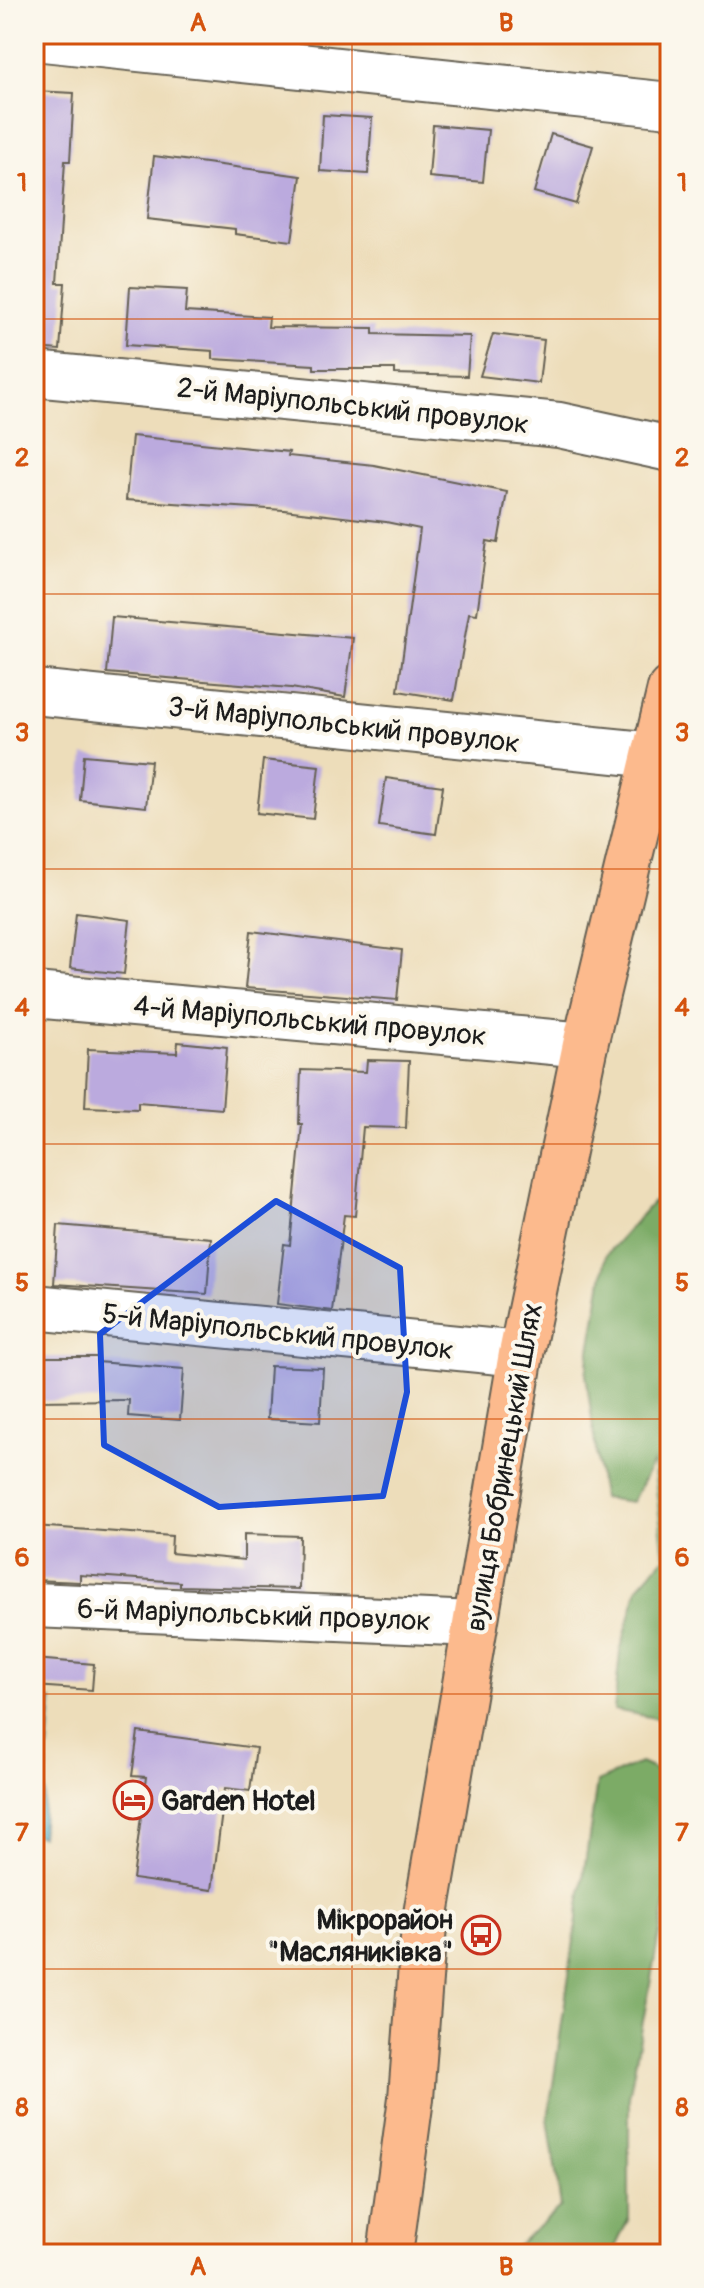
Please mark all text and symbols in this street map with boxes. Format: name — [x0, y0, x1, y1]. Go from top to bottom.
text: A — [190, 7, 207, 39]
text: B — [499, 7, 513, 39]
text: 1 — [17, 167, 27, 199]
text: 1 — [677, 167, 687, 199]
street label: 2-й Маріупольський провулок — [175, 371, 530, 442]
text: 2 — [15, 442, 29, 474]
text: 2 — [675, 442, 689, 474]
street label: 3-й Маріупольський провулок — [166, 690, 521, 761]
text: 3 — [15, 717, 29, 749]
text: 3 — [675, 717, 689, 749]
street label: 4-й Маріупольський провулок — [132, 989, 488, 1054]
text: 4 — [14, 992, 30, 1024]
text: 4 — [674, 992, 690, 1024]
text: 5 — [15, 1267, 29, 1299]
text: 5 — [675, 1267, 689, 1299]
street label: 5-й Маріупольський провулок — [101, 1297, 455, 1368]
street label: вулиця Бобринецький Шлях — [458, 1300, 551, 1634]
text: 6 — [14, 1542, 30, 1574]
text: 6 — [674, 1542, 690, 1574]
street label: 6-й Маріупольський провулок — [76, 1592, 431, 1639]
hotel icon: Garden Hotel — [112, 1779, 154, 1821]
place label: Garden Hotel — [161, 1784, 316, 1819]
text: 7 — [15, 1817, 29, 1849]
text: 7 — [675, 1817, 689, 1849]
place label: Мікрорайон "Масляниківка" — [268, 1903, 453, 1970]
bus stop icon: Мікрорайон "Масляниківка" — [460, 1914, 502, 1956]
text: 8 — [15, 2092, 29, 2124]
text: 8 — [675, 2092, 689, 2124]
text: A — [190, 2251, 207, 2283]
text: B — [499, 2251, 513, 2283]

